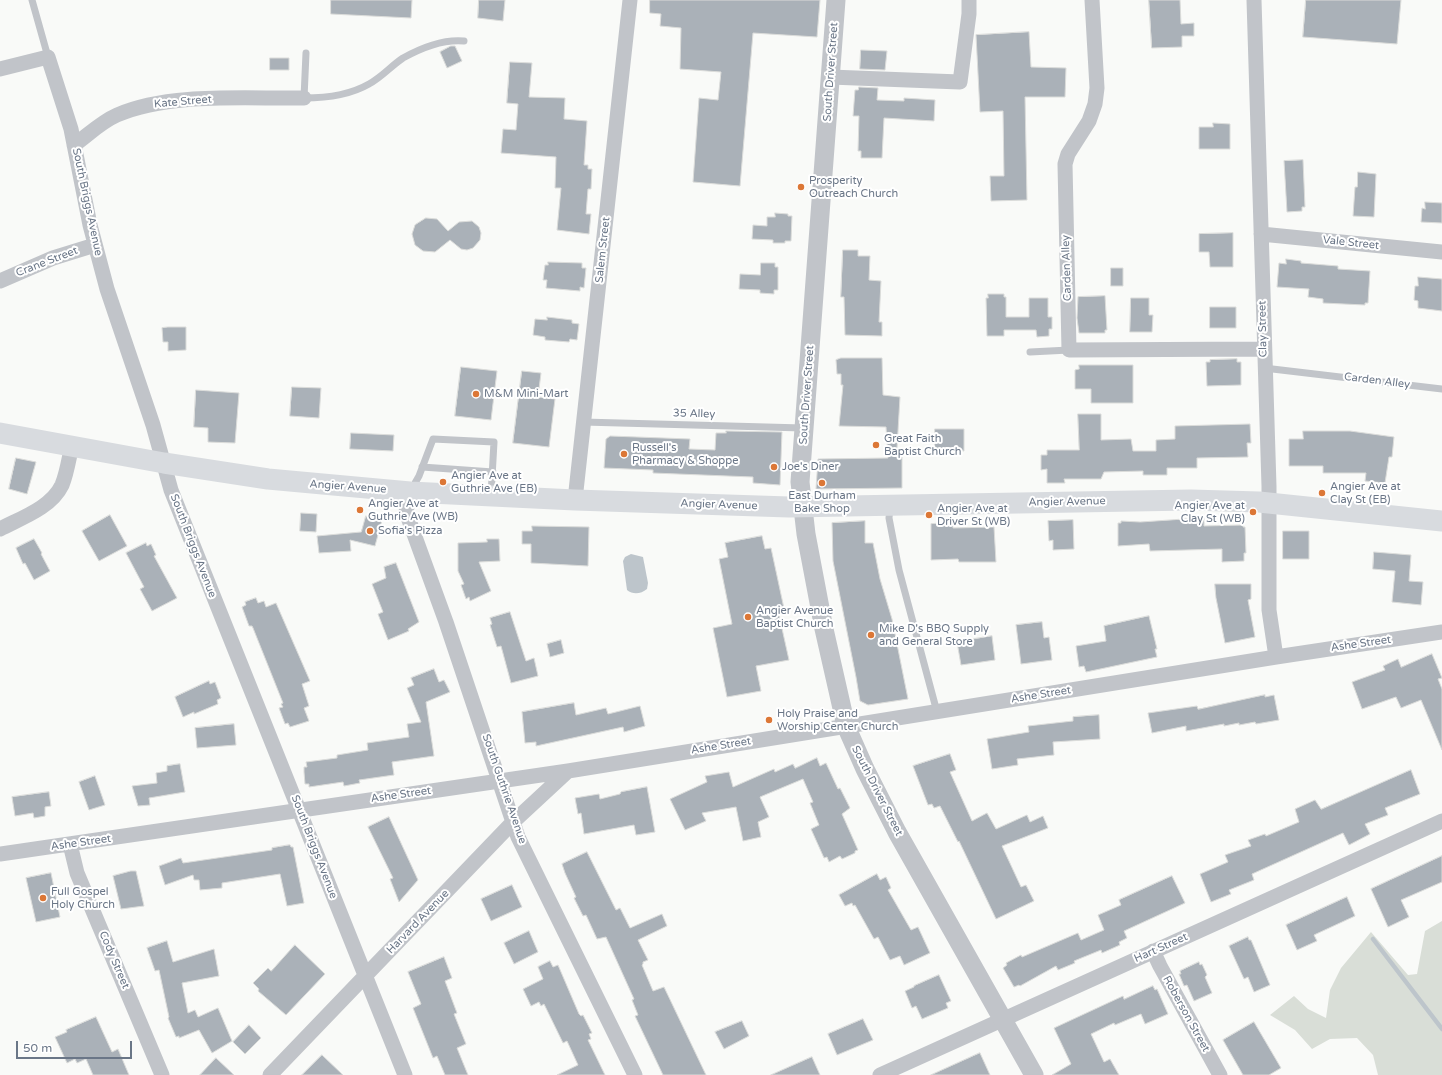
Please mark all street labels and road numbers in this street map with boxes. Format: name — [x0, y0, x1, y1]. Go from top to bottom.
street label: South Driver Street — [821, 22, 841, 122]
street label: Kate Street — [154, 93, 212, 111]
street label: South Briggs Avenue — [69, 147, 105, 257]
street label: Salem Street — [593, 216, 613, 284]
street label: Vale Street — [1322, 233, 1380, 253]
street label: Carden Alley — [1059, 235, 1075, 301]
street label: Crane Street — [14, 244, 80, 280]
street label: Clay Street — [1256, 301, 1270, 357]
street label: South Driver Street — [797, 345, 817, 445]
street label: Carden Alley — [1343, 370, 1411, 392]
street label: 35 Alley — [673, 407, 715, 421]
street label: Angier Avenue — [309, 478, 387, 496]
street label: South Briggs Avenue — [167, 492, 219, 600]
street label: Angier Avenue — [1028, 495, 1106, 509]
street label: Angier Avenue — [680, 497, 758, 513]
street label: Ashe Street — [1330, 633, 1392, 655]
street label: Ashe Street — [1010, 684, 1072, 706]
street label: South Guthrie Avenue — [479, 732, 529, 846]
street label: Ashe Street — [690, 735, 752, 757]
street label: South Driver Street — [849, 744, 905, 838]
street label: Ashe Street — [370, 784, 432, 806]
street label: South Briggs Avenue — [288, 793, 340, 901]
street label: Ashe Street — [50, 832, 112, 854]
street label: Harvard Avenue — [384, 887, 452, 957]
street label: Cody Street — [96, 929, 132, 991]
street label: Hart Street — [1132, 930, 1190, 966]
street label: Roberson Street — [1160, 974, 1212, 1054]

